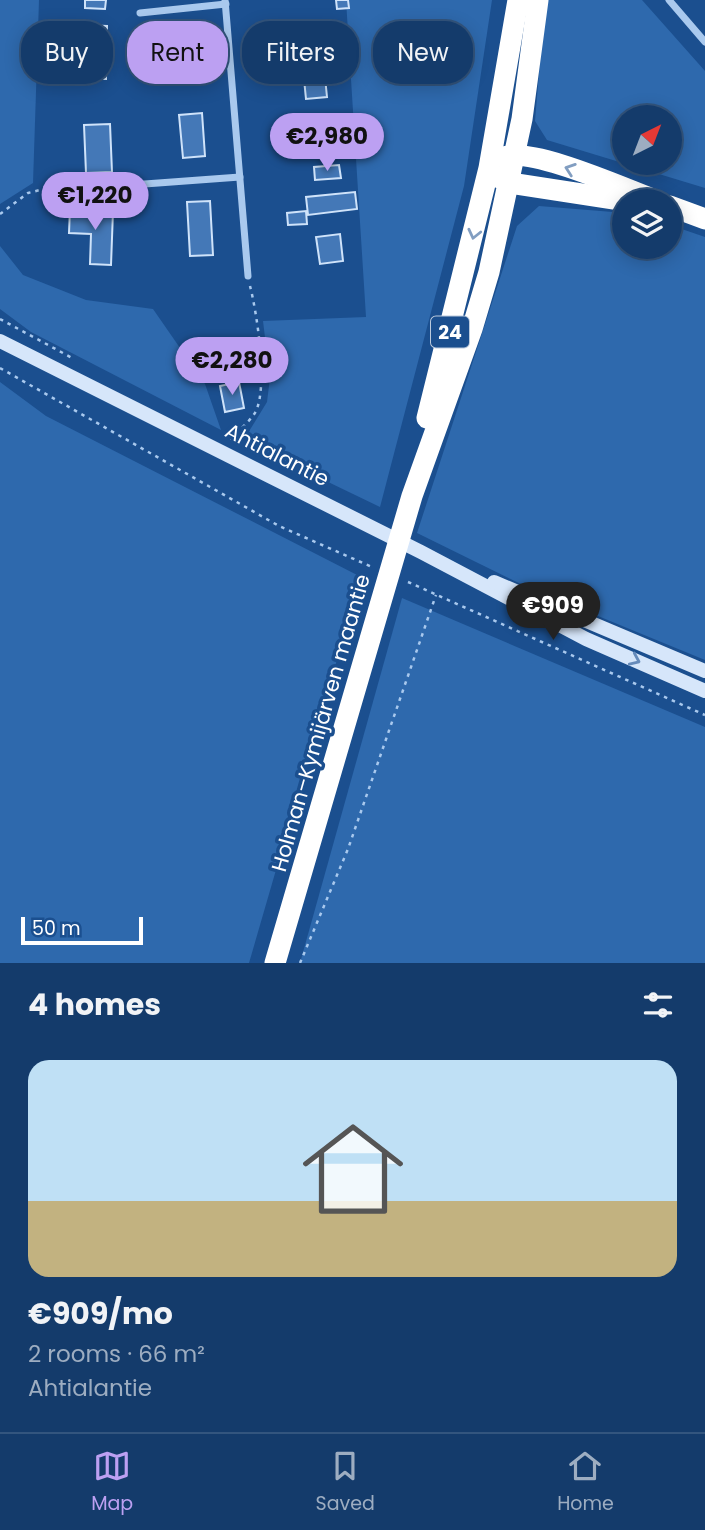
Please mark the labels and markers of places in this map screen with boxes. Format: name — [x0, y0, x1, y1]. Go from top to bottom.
pin: €2,980 — [270, 114, 384, 173]
pin: €1,220 — [38, 173, 152, 232]
pin: €2,280 — [175, 338, 289, 397]
pin: €909 — [512, 582, 594, 642]

